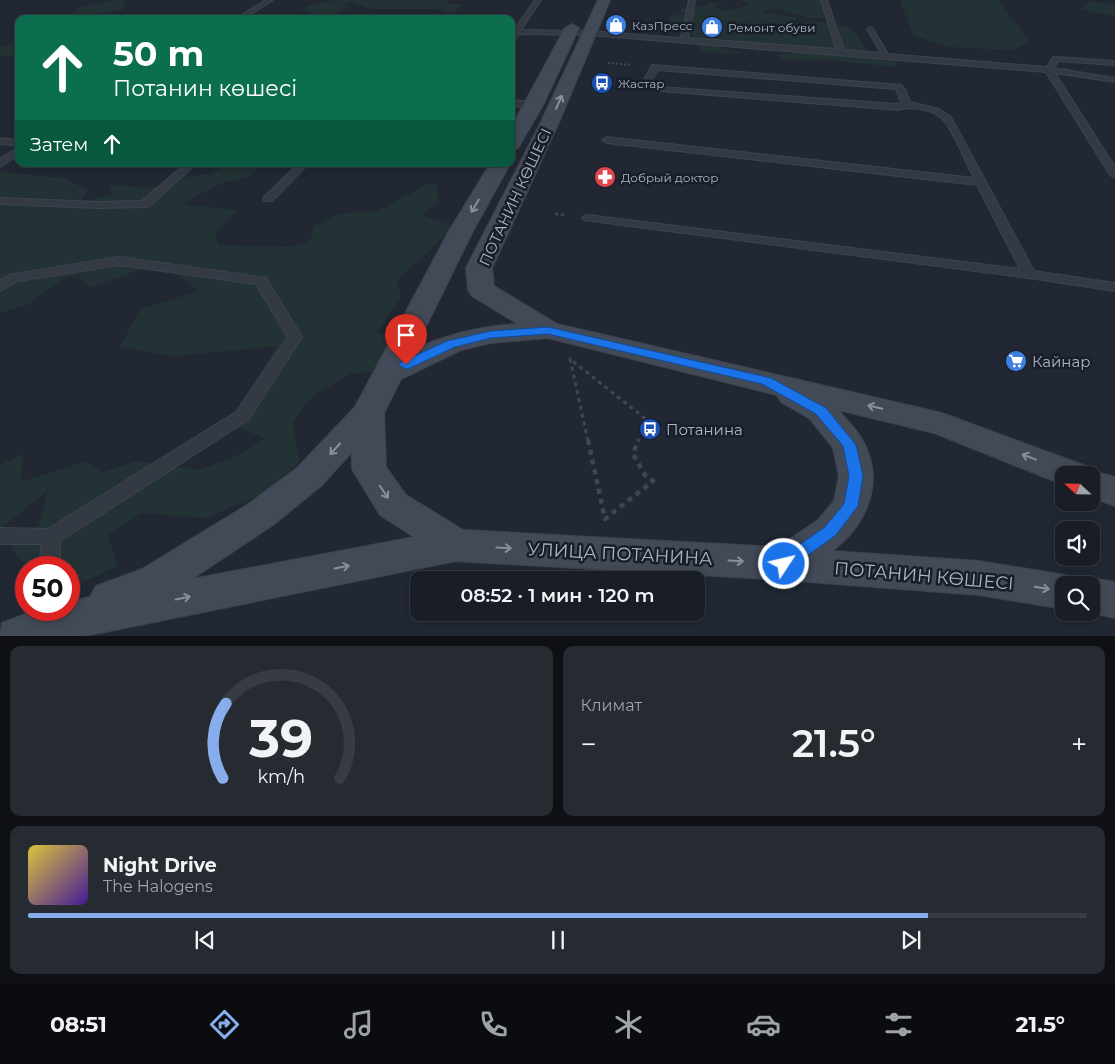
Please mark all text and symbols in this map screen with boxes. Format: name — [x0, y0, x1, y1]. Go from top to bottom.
shop icon: КазПресс — [604, 13, 628, 37]
shop icon: Ремонт обуви — [700, 15, 724, 39]
place label: КазПресс — [632, 18, 693, 33]
place label: Ремонт обуви — [728, 20, 815, 35]
text: 50 m — [113, 32, 204, 75]
icon: ahead — [30, 35, 95, 100]
bus stop icon: Жастар — [590, 71, 614, 95]
text: Потанин көшесі — [113, 75, 297, 102]
place label: Жастар — [618, 76, 664, 91]
one-way arrow — [555, 95, 565, 110]
street label: ПОТАНИН КӨШЕСІ — [475, 125, 555, 269]
icon: ahead — [98, 130, 126, 158]
text: Затем — [30, 133, 88, 156]
pharmacy icon: Добрый доктор — [593, 165, 617, 189]
place label: Добрый доктор — [621, 170, 718, 185]
one-way arrow — [470, 198, 480, 212]
pin — [385, 314, 427, 365]
icon: arrive — [392, 321, 420, 349]
supermarket icon: Кайнар — [1004, 349, 1028, 373]
place label: Кайнар — [1032, 352, 1091, 371]
one-way arrow — [867, 402, 883, 411]
bus stop icon: Потанина — [638, 417, 662, 441]
place label: Потанина — [666, 420, 743, 439]
one-way arrow — [330, 442, 341, 455]
one-way arrow — [1022, 452, 1037, 462]
north arrow — [1055, 466, 1100, 511]
map controls — [1055, 466, 1100, 621]
one-way arrow — [379, 484, 389, 498]
button: sound — [1055, 521, 1100, 566]
position arrow — [757, 537, 809, 589]
street label: УЛИЦА ПОТАНИНА — [527, 538, 714, 570]
one-way arrow — [496, 543, 512, 552]
speed limit sign: 50 — [15, 556, 80, 621]
one-way arrow — [728, 556, 744, 565]
street label: ПОТАНИН КӨШЕСІ — [833, 557, 1015, 595]
one-way arrow — [334, 562, 350, 571]
button: search — [1055, 576, 1100, 621]
one-way arrow — [1033, 583, 1049, 593]
text: 08:52 · 1 мин · 120 m — [460, 584, 655, 607]
one-way arrow — [174, 593, 190, 602]
text: Климат — [581, 696, 642, 715]
text: 39 — [248, 707, 313, 770]
text: 21.5° — [792, 720, 876, 767]
text: − — [581, 727, 597, 761]
text: + — [1071, 727, 1087, 761]
text: km/h — [257, 766, 305, 787]
text: Night Drive — [103, 854, 217, 877]
text: The Halogens — [103, 877, 213, 896]
icon: previous — [191, 926, 219, 954]
icon: pause — [544, 926, 572, 954]
icon: next — [897, 926, 925, 954]
icon: directions — [207, 1007, 242, 1042]
icon: music — [341, 1007, 376, 1042]
icon: phone — [476, 1007, 511, 1042]
icon: climate — [611, 1007, 646, 1042]
icon: car — [746, 1007, 781, 1042]
icon: filters — [881, 1007, 916, 1042]
text: 08:51 — [50, 1011, 107, 1038]
text: 21.5° — [1016, 1011, 1065, 1038]

